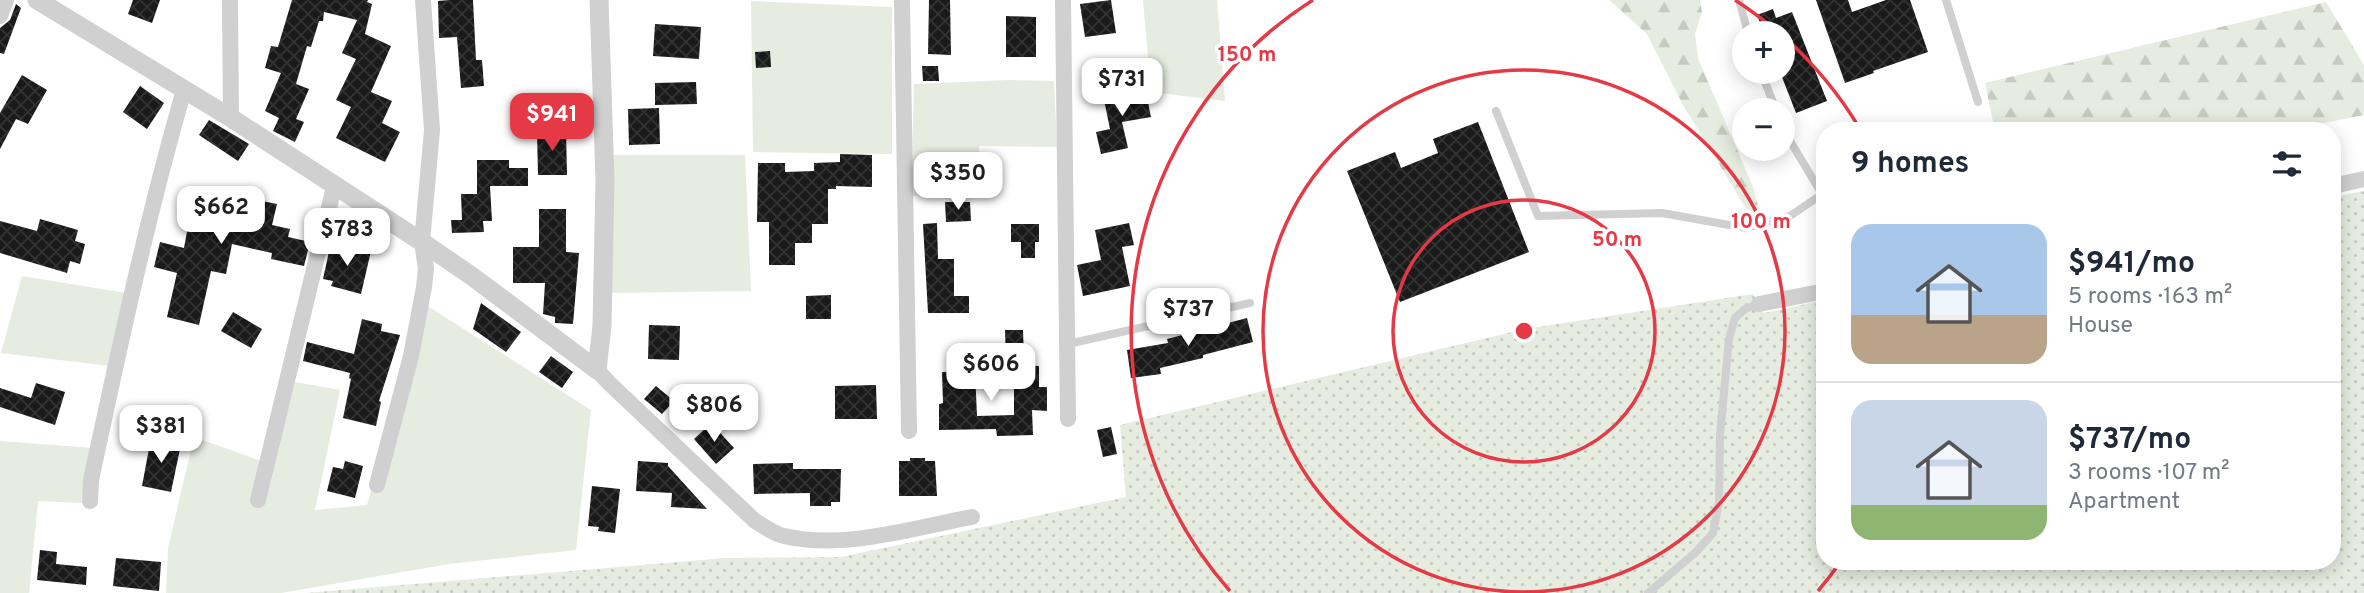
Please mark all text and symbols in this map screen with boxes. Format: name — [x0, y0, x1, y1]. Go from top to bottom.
map controls — [1732, 21, 1795, 161]
button: + — [1732, 21, 1795, 84]
text: 150 m — [1218, 42, 1276, 69]
pin: $731 — [1081, 58, 1163, 118]
text: $731 — [1098, 66, 1146, 95]
pin: $941 — [511, 94, 593, 153]
button: − — [1732, 98, 1795, 161]
text: $941 — [526, 101, 578, 130]
icon: filters — [2268, 145, 2306, 183]
text: 9 homes — [1851, 146, 1969, 183]
pin: $350 — [917, 152, 999, 212]
text: $350 — [930, 160, 986, 189]
pin: $662 — [180, 187, 262, 246]
text: $662 — [193, 194, 249, 223]
pin: $783 — [306, 208, 388, 268]
text: 100 m — [1731, 209, 1791, 236]
text: $783 — [320, 216, 374, 245]
text: 50 m — [1592, 227, 1642, 254]
text: $941/mo — [2068, 246, 2195, 283]
icon: home — [1907, 252, 1991, 336]
text: 5 rooms · 163 m² — [2068, 283, 2232, 312]
pin: $737 — [1147, 288, 1229, 348]
text: $737 — [1162, 296, 1214, 325]
text: House — [2068, 312, 2133, 341]
centre of rings — [1512, 319, 1536, 343]
pin: $606 — [950, 344, 1032, 403]
text: $606 — [962, 351, 1020, 380]
pin: $806 — [673, 384, 755, 444]
text: $806 — [685, 392, 743, 421]
pin: $381 — [120, 406, 202, 465]
text: $381 — [135, 413, 187, 442]
text: $737/mo — [2068, 422, 2191, 459]
icon: home — [1907, 428, 1991, 512]
text: 3 rooms · 107 m² — [2068, 459, 2230, 488]
text: Apartment — [2068, 488, 2180, 517]

